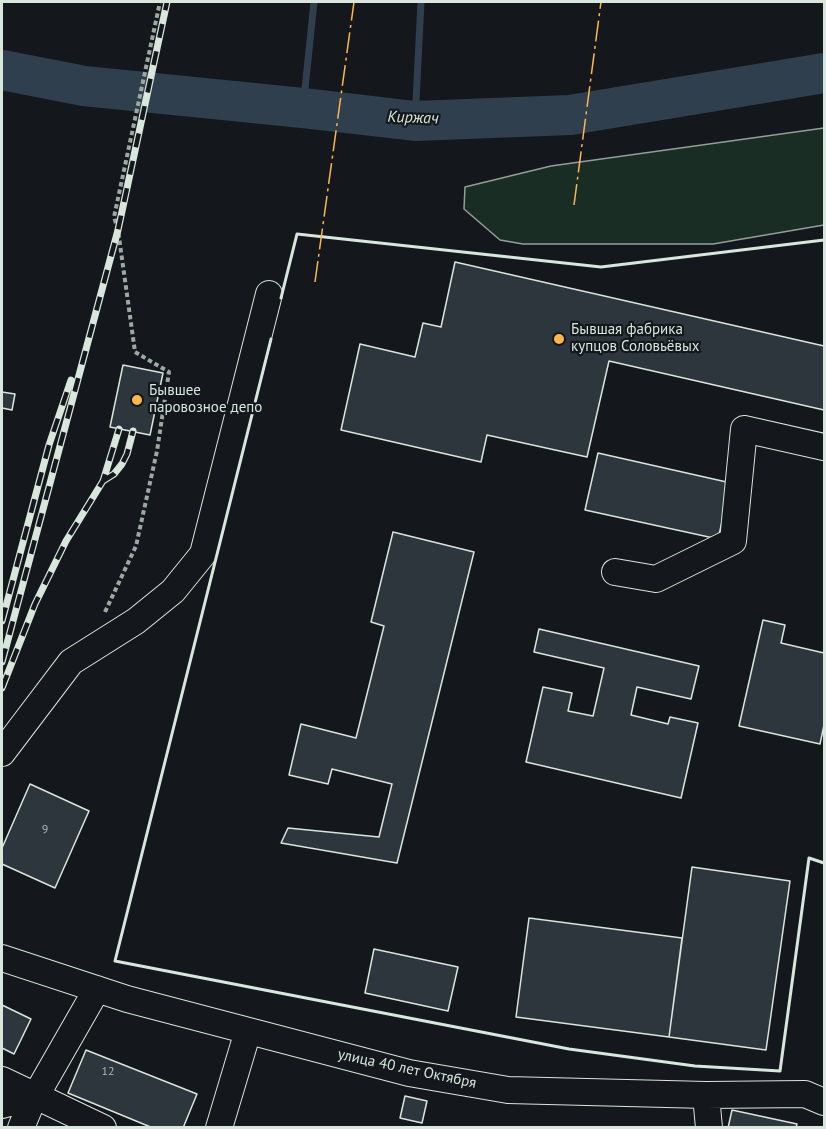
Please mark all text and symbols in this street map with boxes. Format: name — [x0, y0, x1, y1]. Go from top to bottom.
water label: Киржач — [387, 108, 439, 128]
place label: Бывшая фабрика купцов Соловьёвых — [571, 321, 700, 356]
marker: Бывшая фабрика купцов Соловьёвых — [552, 332, 566, 346]
place label: Бывшее паровозное депо — [149, 382, 262, 417]
marker: Бывшее паровозное депо — [130, 393, 144, 407]
house number: 9 — [42, 823, 48, 837]
street label: улица 40 лет Октября — [336, 1045, 478, 1093]
house number: 12 — [101, 1065, 115, 1079]

